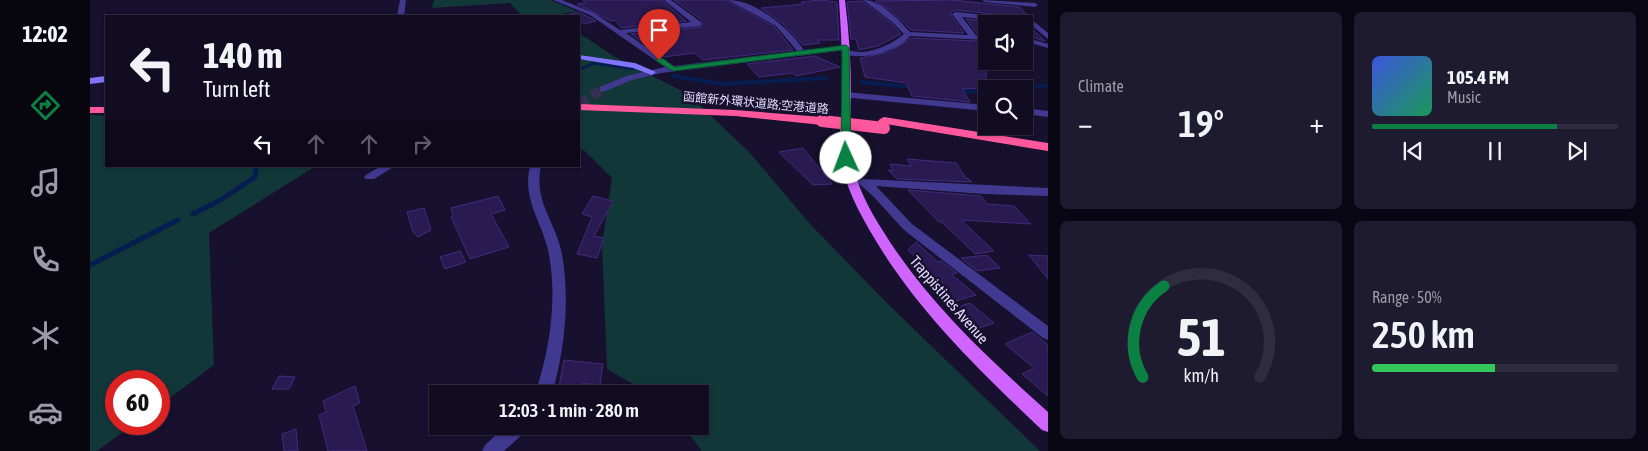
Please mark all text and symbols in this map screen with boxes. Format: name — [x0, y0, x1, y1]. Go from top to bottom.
pin — [638, 9, 680, 60]
map controls — [978, 15, 1033, 135]
button: sound — [978, 15, 1033, 70]
icon: arrive — [645, 16, 673, 44]
text: 12:02 — [22, 21, 68, 47]
icon: left — [120, 35, 185, 100]
text: 140 m — [203, 35, 282, 75]
text: 105.4 FM — [1447, 66, 1509, 88]
text: Turn left — [203, 76, 270, 102]
text: Climate — [1078, 77, 1124, 95]
button: search — [978, 80, 1033, 135]
icon: directions — [28, 88, 63, 123]
text: Music — [1447, 88, 1481, 106]
street label: 函館新外環状道路;空港道路 — [683, 90, 829, 116]
text: 19° — [1178, 102, 1224, 145]
text: − — [1078, 107, 1093, 139]
text: + — [1309, 107, 1324, 139]
icon: left — [249, 130, 277, 158]
icon: ahead — [302, 130, 330, 158]
icon: ahead — [355, 130, 383, 158]
icon: right — [408, 130, 436, 158]
position arrow — [819, 131, 871, 183]
icon: previous — [1399, 137, 1427, 165]
icon: pause — [1481, 137, 1509, 165]
icon: next — [1563, 137, 1591, 165]
icon: music — [28, 165, 63, 200]
icon: phone — [28, 242, 63, 277]
street label: Trappistines Avenue — [907, 252, 992, 347]
text: Range · 50% — [1372, 288, 1442, 306]
text: 51 — [1177, 307, 1225, 367]
text: 250 km — [1372, 313, 1475, 356]
icon: climate — [28, 318, 63, 353]
text: km/h — [1183, 365, 1219, 386]
speed limit sign: 60 — [105, 370, 170, 435]
icon: car — [28, 395, 63, 430]
text: 12:03 · 1 min · 280 m — [499, 399, 639, 421]

